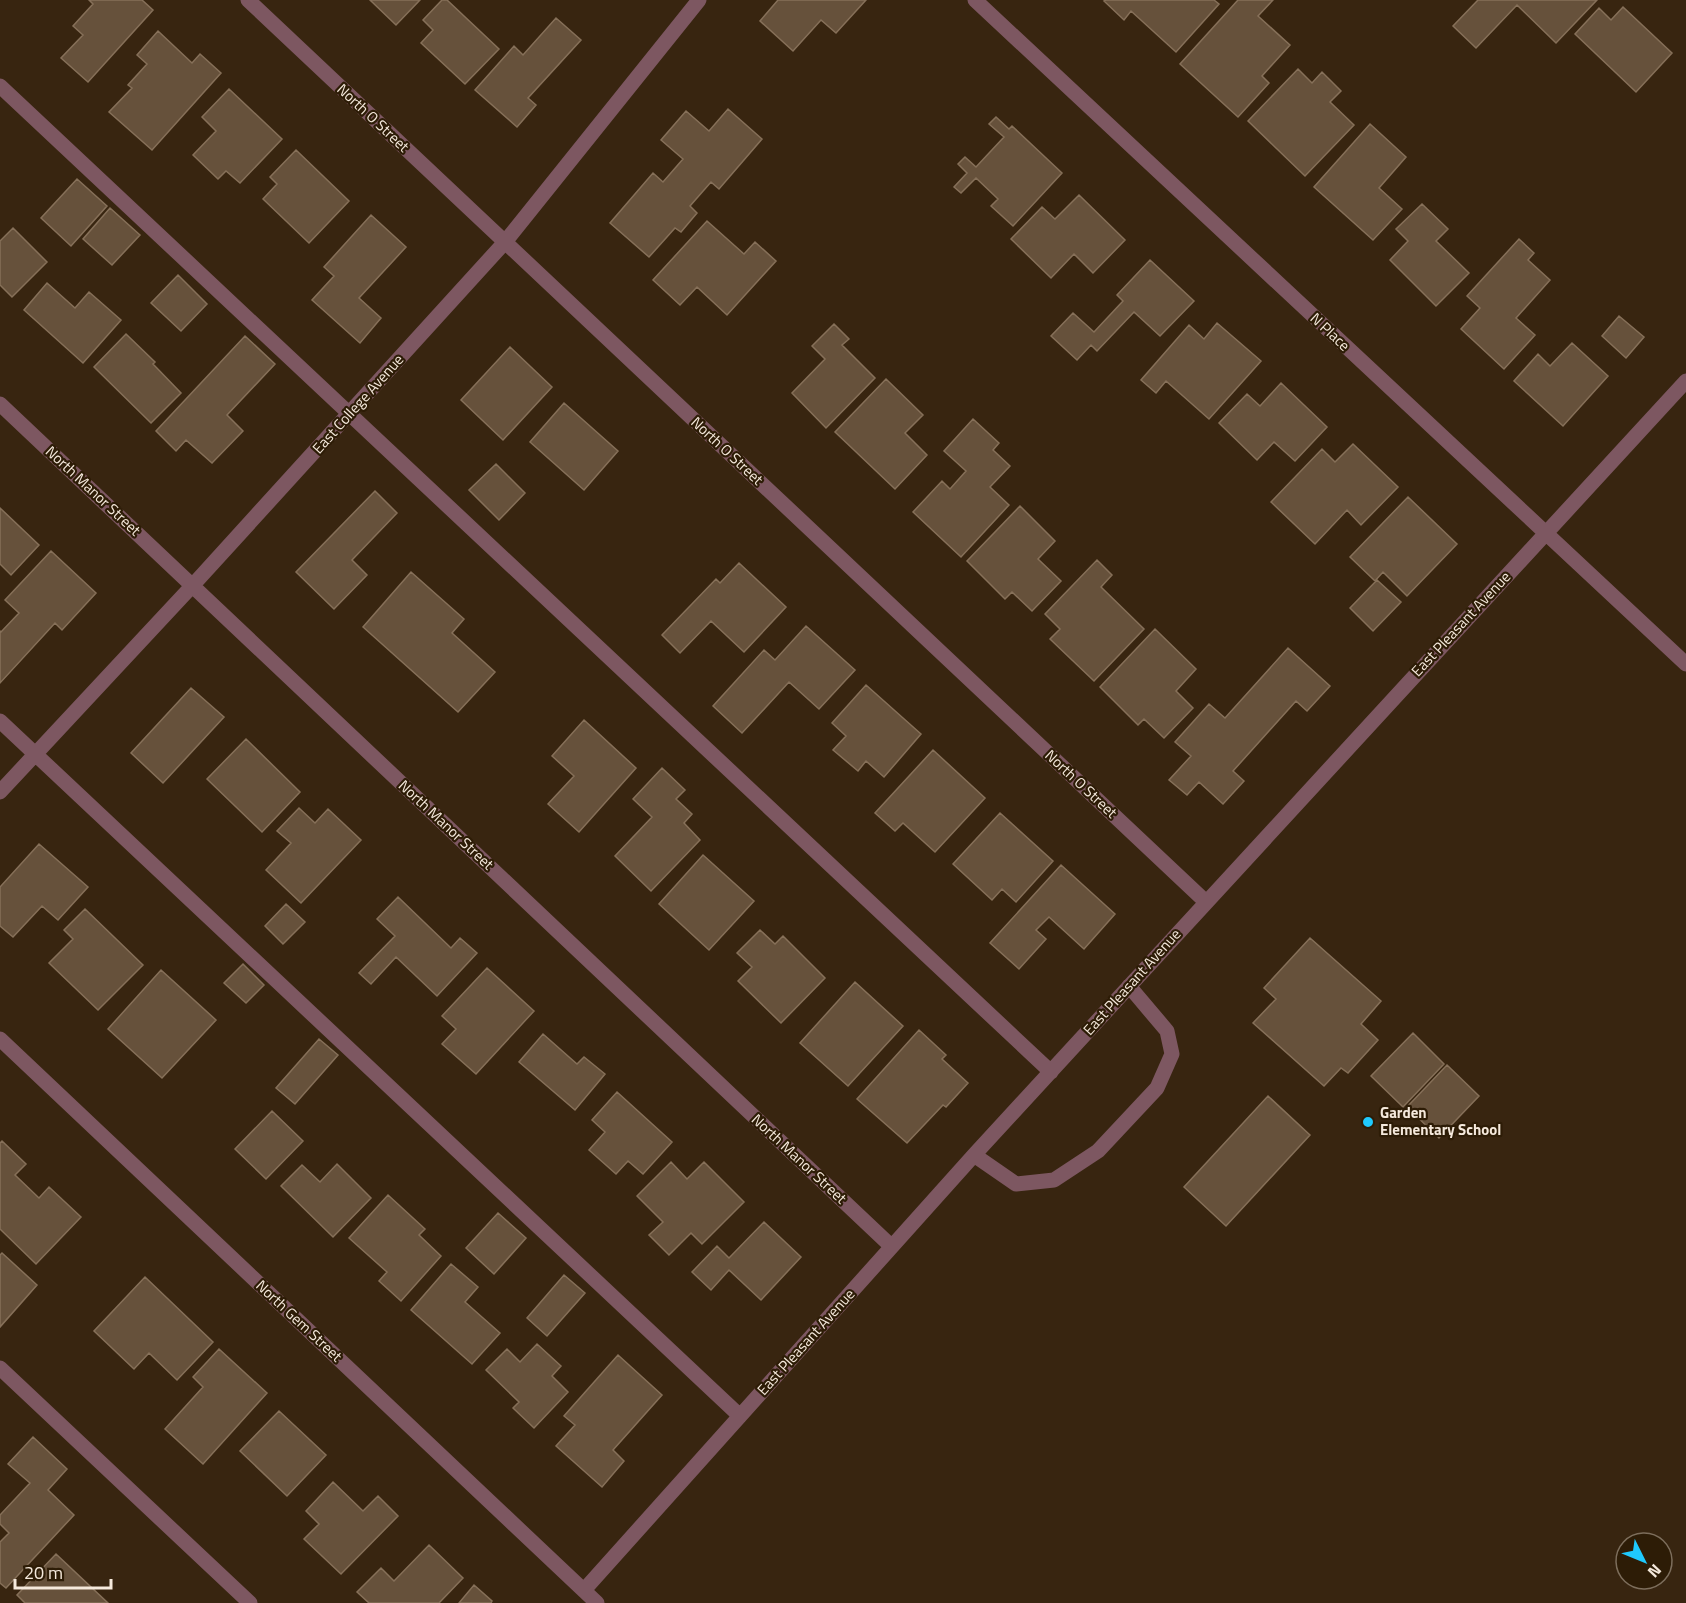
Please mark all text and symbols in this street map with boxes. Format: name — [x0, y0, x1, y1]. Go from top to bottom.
street label: North O Street — [332, 78, 415, 158]
street label: N Place — [1305, 307, 1355, 356]
street label: East College Avenue — [306, 349, 409, 459]
street label: North O Street — [686, 411, 769, 491]
street label: North Manor Street — [41, 440, 147, 542]
street label: East Pleasant Avenue — [1406, 566, 1516, 682]
street label: North O Street — [1040, 744, 1123, 824]
street label: North Manor Street — [394, 774, 500, 876]
street label: East Pleasant Avenue — [1077, 923, 1186, 1040]
place label: Garden Elementary School — [1380, 1101, 1501, 1141]
street label: North Manor Street — [747, 1108, 853, 1210]
marker: Garden Elementary School — [1361, 1115, 1375, 1129]
street label: North Gem Street — [251, 1274, 348, 1367]
street label: East Pleasant Avenue — [751, 1283, 860, 1400]
north arrow — [1614, 1531, 1674, 1591]
scale bar — [15, 1552, 111, 1590]
text: 20 m — [24, 1559, 63, 1586]
text: N — [1642, 1559, 1668, 1583]

